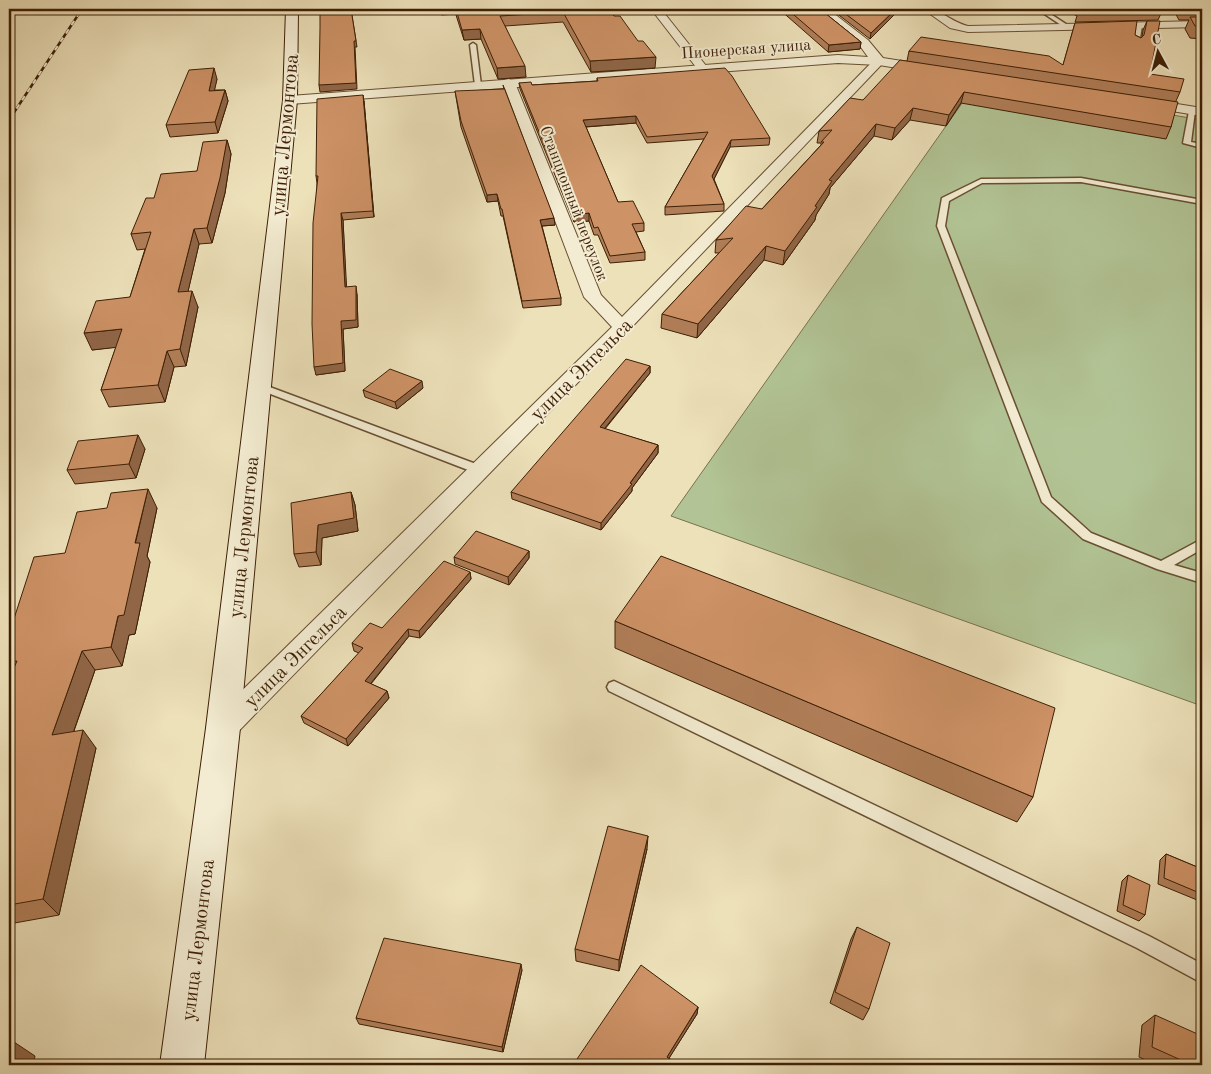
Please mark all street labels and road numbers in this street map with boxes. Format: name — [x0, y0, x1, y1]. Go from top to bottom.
street label: Пионерская улица — [681, 37, 812, 63]
street label: улица Лермонтова — [269, 53, 303, 217]
street label: Станционный переулок — [536, 124, 610, 284]
street label: улица Энгельса — [527, 315, 637, 425]
street label: улица Лермонтова — [227, 455, 263, 619]
street label: улица Энгельса — [241, 602, 351, 712]
street label: улица Лермонтова — [179, 858, 219, 1022]

